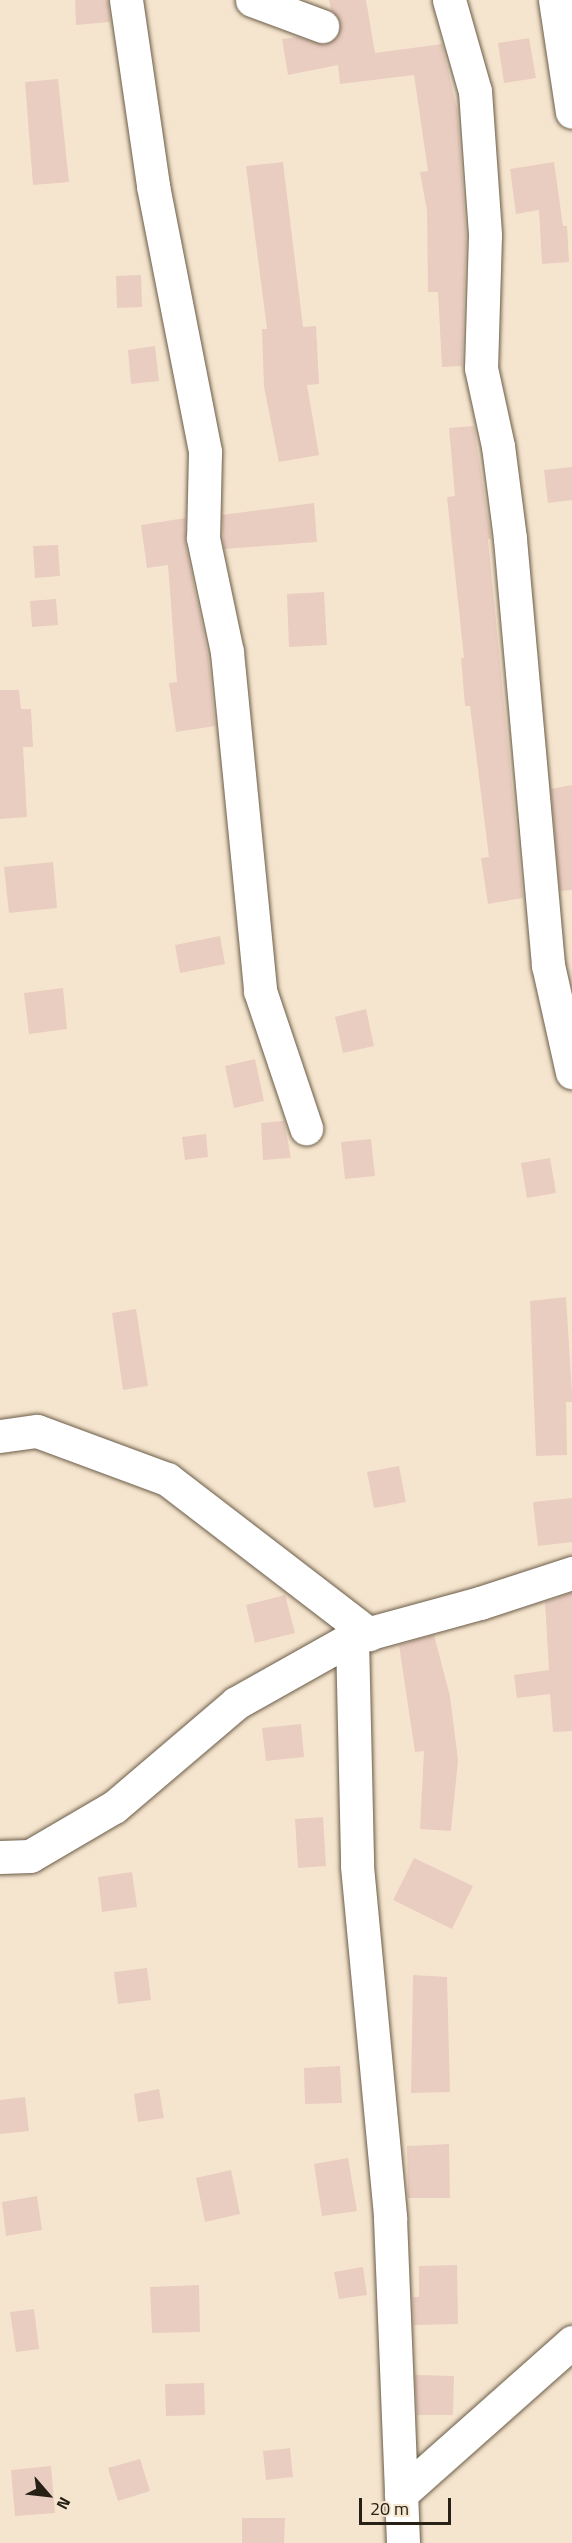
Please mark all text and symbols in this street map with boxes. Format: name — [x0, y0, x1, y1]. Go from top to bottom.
north arrow — [18, 2465, 78, 2525]
scale bar — [362, 2486, 454, 2524]
text: N — [51, 2493, 77, 2514]
text: 20 m — [370, 2495, 409, 2522]

